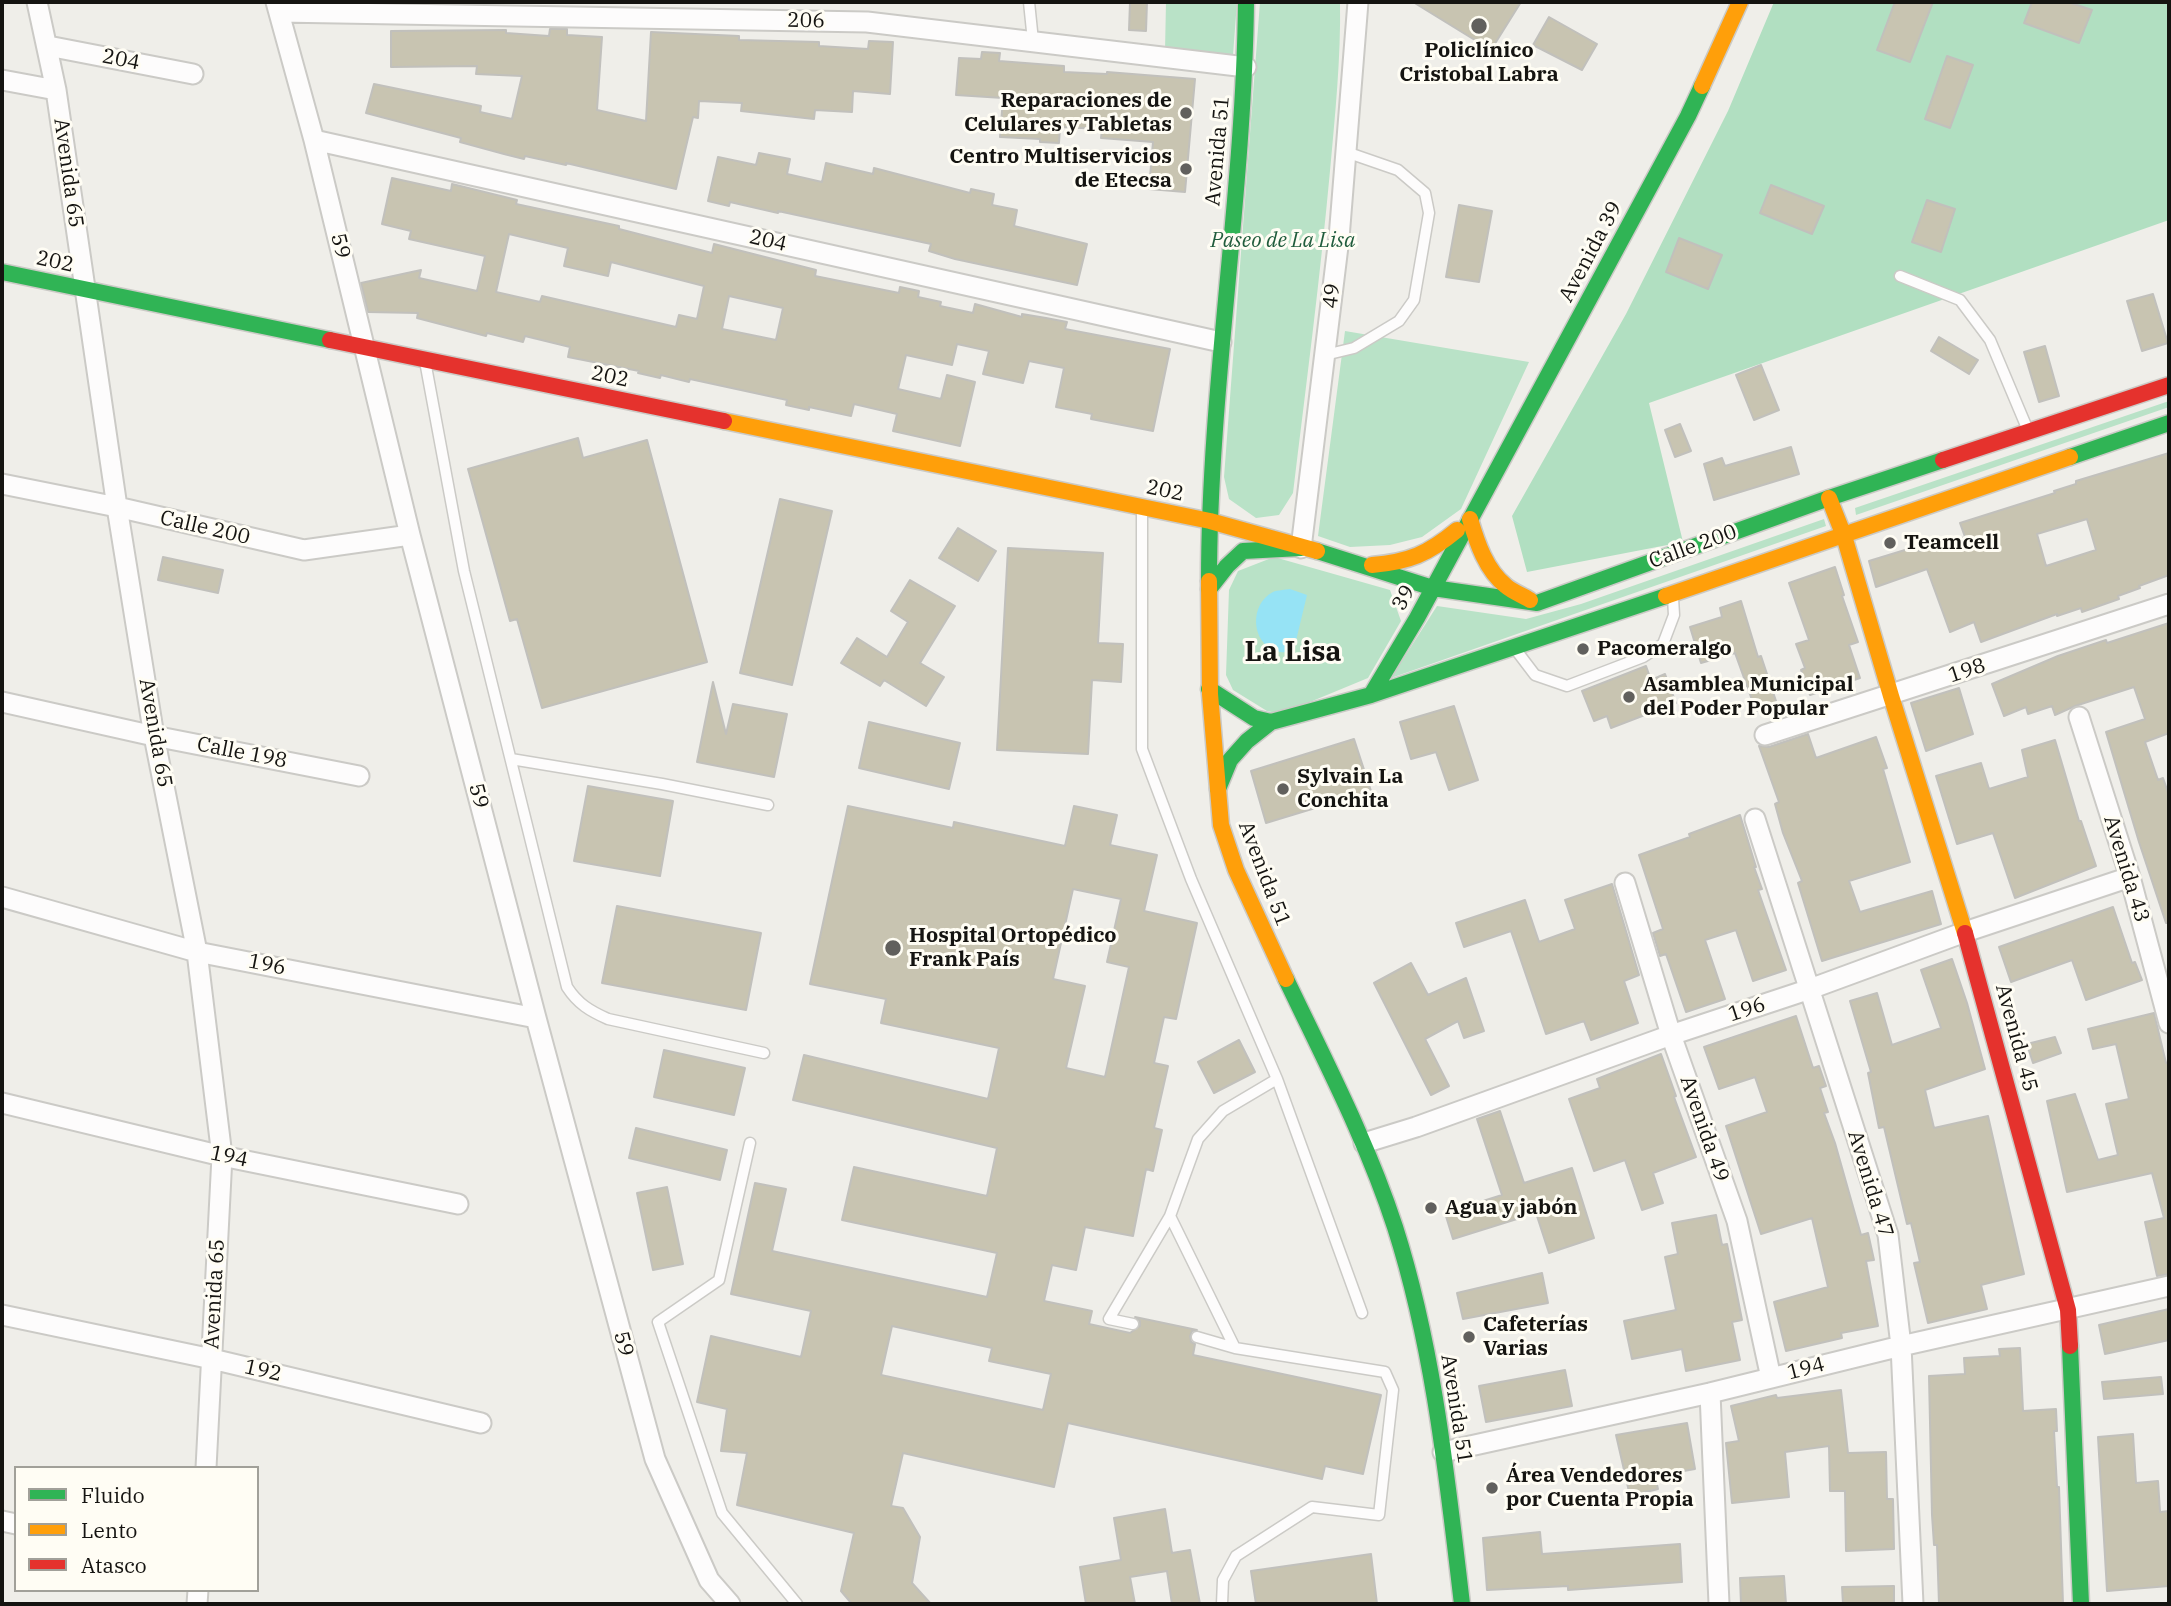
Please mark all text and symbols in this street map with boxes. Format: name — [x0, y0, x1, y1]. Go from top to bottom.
street label: 206 — [787, 8, 825, 34]
marker: Policlínico Cristobal Labra — [1469, 16, 1489, 36]
place label: Policlínico Cristobal Labra — [1399, 38, 1559, 88]
street label: 204 — [100, 44, 142, 76]
place label: Reparaciones de Celulares y Tabletas — [964, 88, 1172, 138]
street label: Avenida 51 — [1201, 95, 1235, 207]
marker: Reparaciones de Celulares y Tabletas — [1178, 105, 1194, 121]
street label: Avenida 65 — [48, 117, 88, 229]
place label: Centro Multiservicios de Etecsa — [949, 144, 1172, 194]
marker: Centro Multiservicios de Etecsa — [1178, 161, 1194, 177]
street label: Avenida 39 — [1554, 197, 1628, 307]
street label: 204 — [747, 224, 789, 258]
park label: Paseo de La Lisa — [1211, 228, 1355, 254]
street label: 59 — [325, 231, 355, 261]
street label: 202 — [34, 246, 76, 278]
street label: 49 — [1318, 282, 1346, 310]
street label: 202 — [589, 361, 631, 393]
street label: 202 — [1144, 475, 1186, 507]
street label: Calle 200 — [158, 505, 252, 551]
street label: Calle 200 — [1646, 520, 1740, 574]
place label: Teamcell — [1904, 530, 1999, 556]
marker: Teamcell — [1882, 535, 1898, 551]
street label: 39 — [1387, 581, 1421, 615]
district label: La Lisa — [1244, 636, 1342, 670]
place label: Pacomeralgo — [1597, 636, 1732, 662]
marker: Pacomeralgo — [1575, 641, 1591, 657]
street label: 198 — [1945, 653, 1989, 689]
place label: Asamblea Municipal del Poder Popular — [1643, 672, 1854, 722]
street label: Avenida 65 — [133, 676, 177, 790]
marker: Asamblea Municipal del Poder Popular — [1621, 689, 1637, 705]
street label: Calle 198 — [195, 732, 289, 774]
place label: Sylvain La Conchita — [1297, 764, 1404, 814]
street label: 59 — [463, 781, 493, 811]
marker: Sylvain La Conchita — [1275, 781, 1291, 797]
street label: Avenida 43 — [2098, 812, 2154, 926]
street label: Avenida 51 — [1232, 818, 1296, 930]
place label: Hospital Ortopédico Frank País — [909, 923, 1117, 973]
marker: Hospital Ortopédico Frank País — [883, 938, 903, 958]
street label: 196 — [246, 949, 288, 981]
street label: Avenida 45 — [1990, 981, 2042, 1095]
street label: 196 — [1725, 992, 1769, 1028]
street label: Avenida 49 — [1674, 1073, 1734, 1185]
street label: Avenida 47 — [1842, 1127, 1898, 1241]
street label: 194 — [208, 1141, 250, 1173]
place label: Agua y jabón — [1445, 1195, 1577, 1221]
marker: Agua y jabón — [1423, 1200, 1439, 1216]
street label: Avenida 65 — [200, 1238, 230, 1350]
place label: Cafeterías Varias — [1483, 1312, 1588, 1362]
street label: 59 — [608, 1329, 638, 1359]
marker: Cafeterías Varias — [1461, 1329, 1477, 1345]
street label: Avenida 51 — [1435, 1352, 1477, 1466]
street label: 194 — [1785, 1352, 1827, 1386]
street label: 192 — [242, 1354, 284, 1388]
place label: Área Vendedores por Cuenta Propia — [1506, 1463, 1694, 1513]
legend — [14, 1466, 259, 1592]
marker: Área Vendedores por Cuenta Propia — [1484, 1480, 1500, 1496]
text: Fluido — [81, 1481, 145, 1509]
text: Lento — [81, 1516, 137, 1544]
text: Atasco — [81, 1551, 147, 1579]

